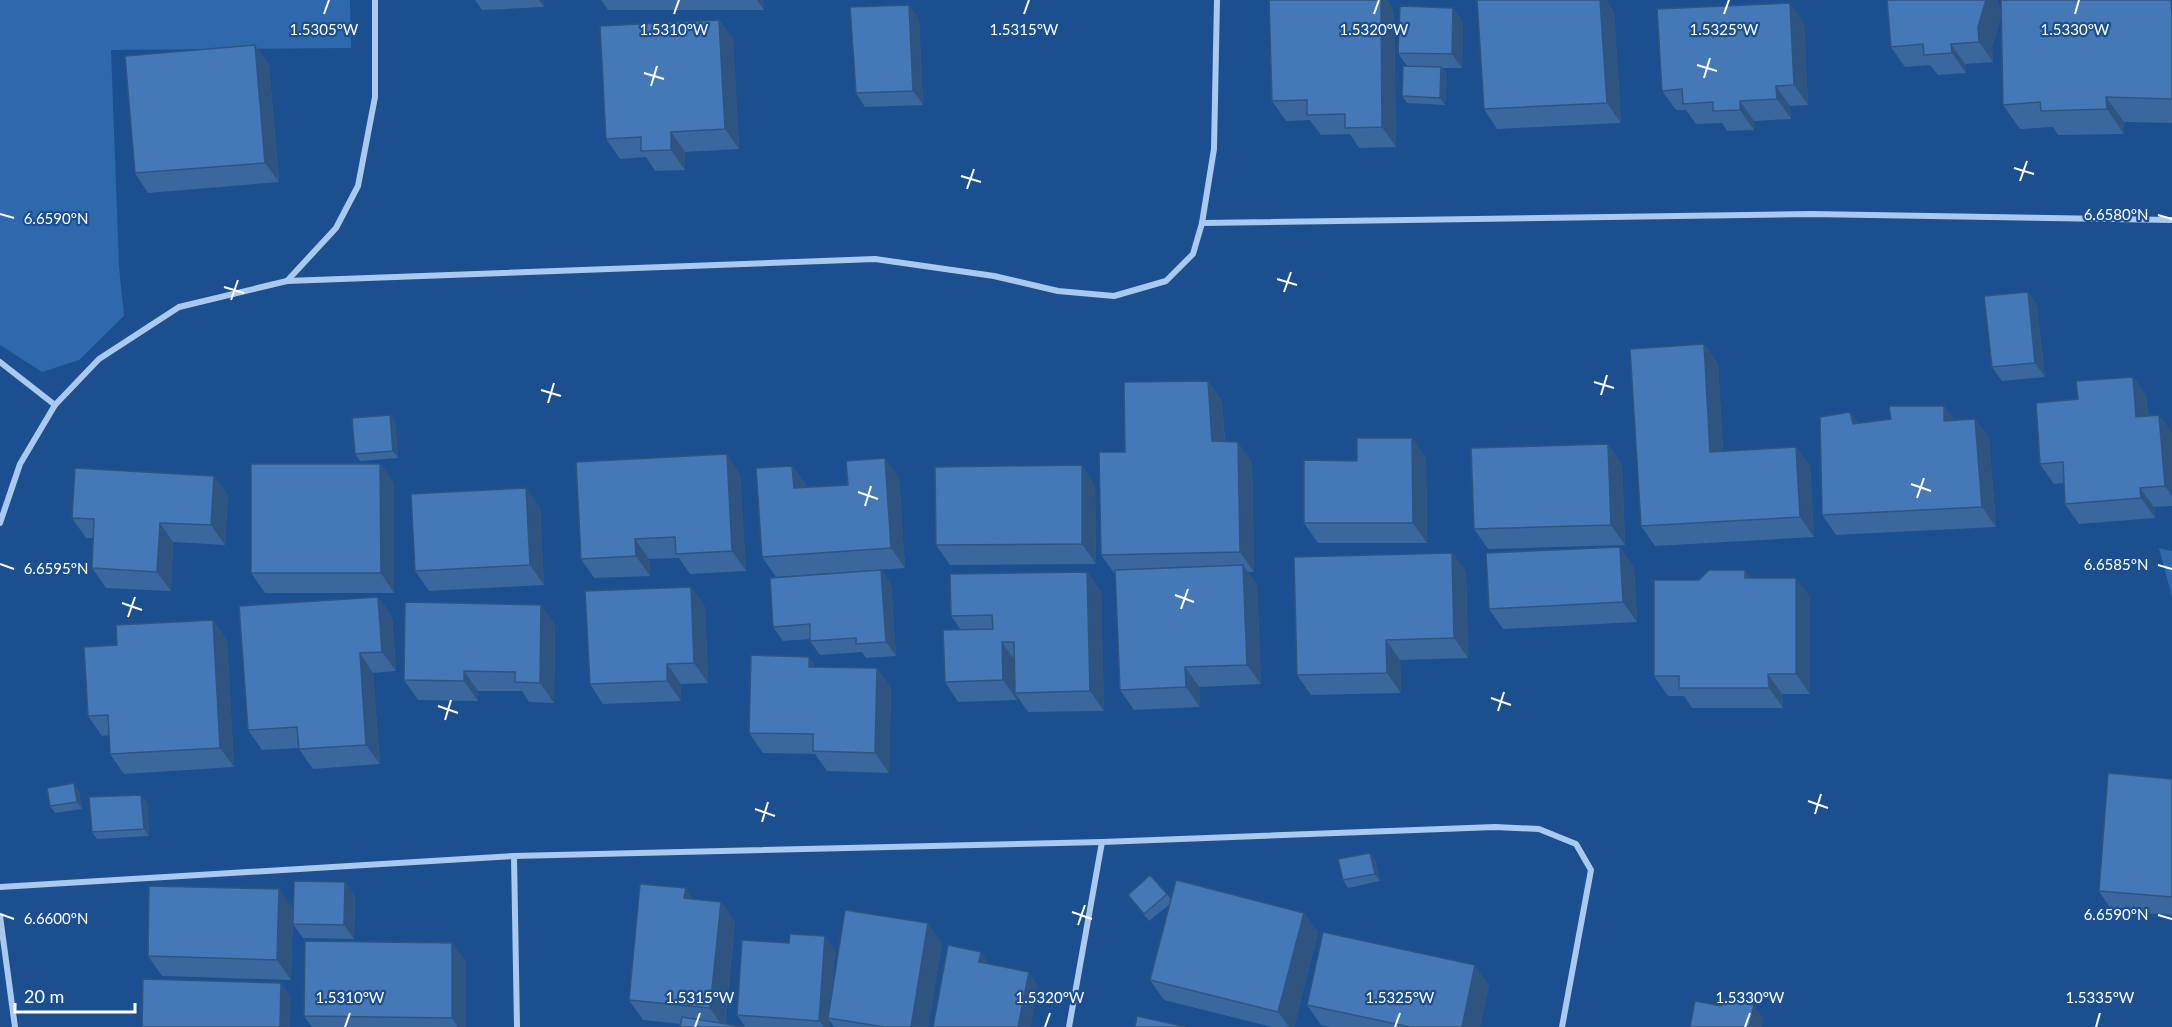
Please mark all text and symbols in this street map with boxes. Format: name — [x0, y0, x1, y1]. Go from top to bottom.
text: 1.5305°W — [290, 20, 359, 38]
text: 1.5310°W — [640, 20, 709, 38]
text: 1.5315°W — [990, 20, 1059, 38]
text: 1.5320°W — [1340, 20, 1409, 38]
text: 1.5325°W — [1690, 20, 1759, 38]
text: 1.5330°W — [2041, 20, 2110, 38]
text: 6.6580°N — [2084, 205, 2148, 223]
text: 6.6590°N — [24, 209, 88, 227]
text: 6.6585°N — [2084, 555, 2148, 573]
text: 6.6595°N — [24, 559, 88, 577]
text: 6.6590°N — [2084, 905, 2148, 923]
text: 6.6600°N — [24, 909, 88, 927]
scale bar — [15, 976, 135, 1014]
text: 20 m — [24, 985, 64, 1007]
text: 1.5310°W — [316, 988, 385, 1006]
text: 1.5315°W — [666, 988, 735, 1006]
text: 1.5320°W — [1016, 988, 1085, 1006]
text: 1.5325°W — [1366, 988, 1435, 1006]
text: 1.5330°W — [1716, 988, 1785, 1006]
text: 1.5335°W — [2066, 988, 2135, 1006]

